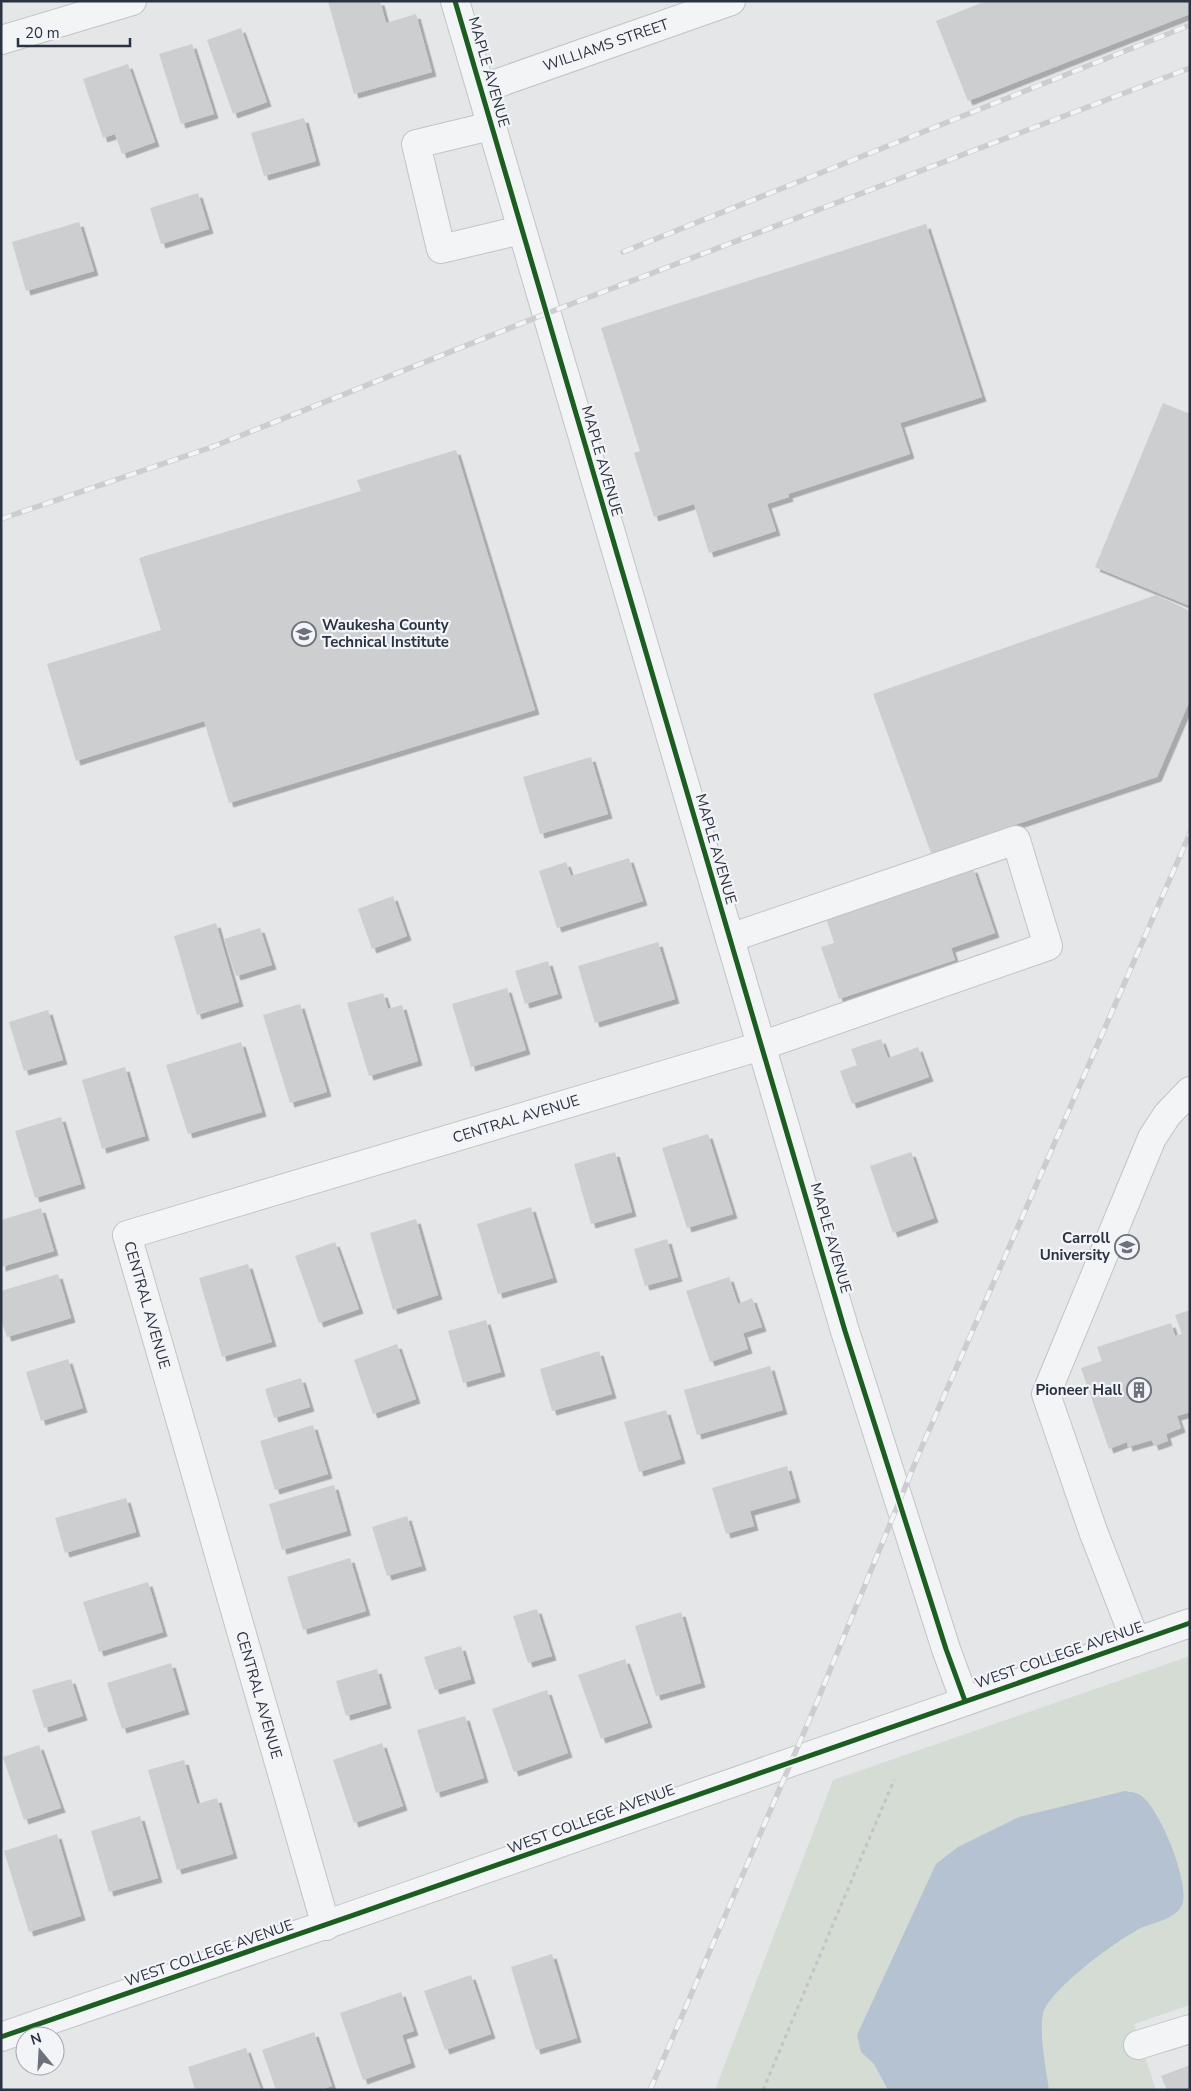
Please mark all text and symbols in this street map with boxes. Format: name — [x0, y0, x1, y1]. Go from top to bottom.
street label: MAPLE AVENUE — [464, 14, 514, 130]
street label: WILLIAMS STREET — [540, 14, 672, 76]
scale bar — [18, 15, 130, 47]
text: 20 m — [25, 23, 60, 43]
street label: MAPLE AVENUE — [577, 403, 627, 519]
place label: Waukesha County Technical Institute — [322, 615, 449, 652]
school or university icon: Waukesha County Technical Institute — [291, 621, 317, 647]
street label: MAPLE AVENUE — [691, 791, 741, 907]
street label: CENTRAL AVENUE — [450, 1090, 582, 1148]
street label: MAPLE AVENUE — [806, 1180, 856, 1296]
place label: Carroll University — [1040, 1228, 1110, 1265]
school or university icon: Carroll University — [1114, 1234, 1140, 1260]
street label: CENTRAL AVENUE — [119, 1239, 175, 1371]
building icon: Pioneer Hall — [1126, 1377, 1152, 1403]
place label: Pioneer Hall — [1035, 1380, 1122, 1400]
street label: WEST COLLEGE AVENUE — [972, 1617, 1146, 1693]
street label: CENTRAL AVENUE — [231, 1629, 287, 1761]
street label: WEST COLLEGE AVENUE — [505, 1779, 677, 1859]
street label: WEST COLLEGE AVENUE — [122, 1915, 296, 1991]
north arrow — [15, 2026, 65, 2076]
text: N — [28, 2028, 44, 2050]

